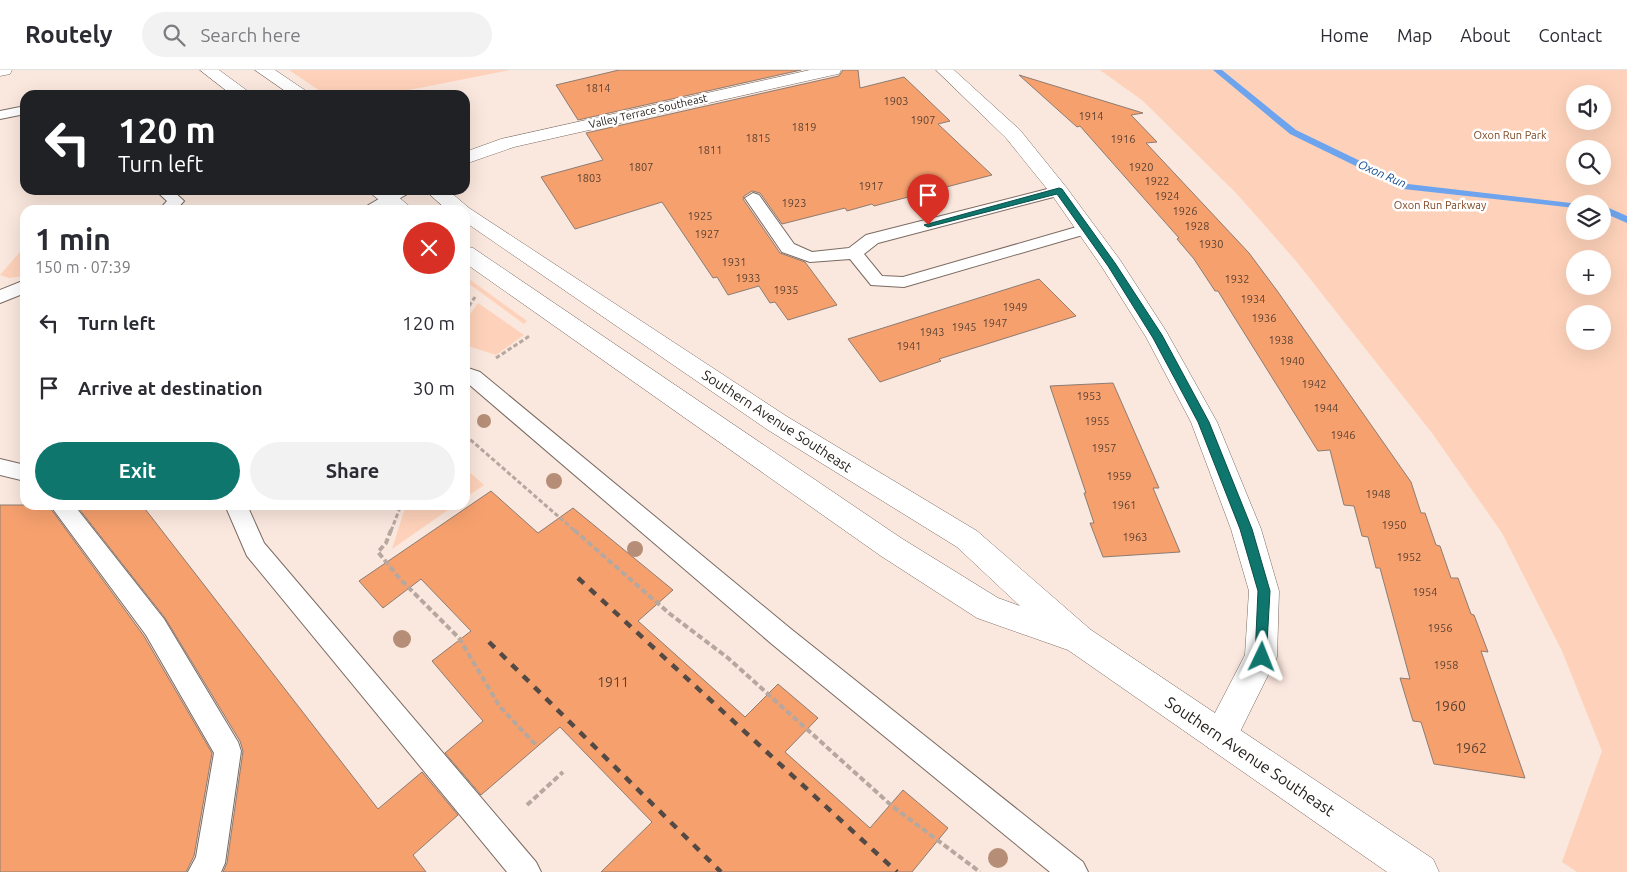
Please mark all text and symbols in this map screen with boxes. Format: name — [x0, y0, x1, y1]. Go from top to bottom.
search box — [142, 12, 492, 57]
text: Routely — [25, 21, 112, 48]
icon: search — [160, 21, 188, 49]
text: Search here — [200, 24, 301, 46]
text: Home — [1320, 25, 1369, 45]
text: Map — [1397, 25, 1432, 45]
text: About — [1460, 25, 1510, 45]
text: Contact — [1538, 25, 1602, 45]
house number: 1814 — [586, 82, 610, 94]
map controls — [1566, 85, 1611, 350]
button: sound — [1566, 85, 1611, 130]
street label: Valley Terrace Southeast — [588, 91, 709, 130]
house number: 1903 — [884, 95, 908, 107]
icon: left — [35, 110, 100, 175]
text: 120 m — [118, 110, 216, 150]
house number: 1914 — [1079, 110, 1103, 122]
house number: 1907 — [911, 114, 935, 126]
house number: 1819 — [792, 121, 816, 133]
park label: Oxon Run Park — [1474, 129, 1547, 141]
house number: 1815 — [746, 132, 770, 144]
house number: 1916 — [1111, 133, 1135, 145]
button: search — [1566, 140, 1611, 185]
house number: 1811 — [698, 144, 722, 156]
text: Turn left — [118, 151, 203, 176]
water label: Oxon Run — [1356, 157, 1408, 190]
house number: 1807 — [629, 161, 653, 173]
house number: 1920 — [1129, 161, 1153, 173]
house number: 1803 — [577, 172, 601, 184]
pin — [907, 174, 949, 225]
house number: 1922 — [1145, 175, 1169, 187]
house number: 1917 — [859, 180, 883, 192]
icon: arrive — [914, 181, 942, 209]
house number: 1924 — [1155, 190, 1179, 202]
button: layers — [1566, 195, 1611, 240]
house number: 1923 — [782, 197, 806, 209]
park label: Oxon Run Parkway — [1394, 199, 1487, 211]
house number: 1926 — [1173, 205, 1197, 217]
house number: 1925 — [688, 210, 712, 222]
house number: 1928 — [1185, 220, 1209, 232]
text: 1 min — [35, 222, 111, 256]
button: close — [403, 222, 455, 274]
house number: 1927 — [695, 228, 719, 240]
house number: 1930 — [1199, 238, 1223, 250]
button: + — [1566, 250, 1611, 295]
house number: 1931 — [722, 256, 746, 268]
text: 150 m · 07:39 — [35, 258, 131, 276]
house number: 1933 — [736, 272, 760, 284]
house number: 1932 — [1225, 273, 1249, 285]
house number: 1935 — [774, 284, 798, 296]
house number: 1934 — [1241, 293, 1265, 305]
house number: 1949 — [1003, 301, 1027, 313]
button: − — [1566, 305, 1611, 350]
icon: left — [35, 309, 63, 337]
text: Turn left — [78, 312, 156, 334]
text: 120 m — [402, 312, 455, 334]
house number: 1936 — [1252, 312, 1276, 324]
house number: 1947 — [983, 317, 1007, 329]
house number: 1945 — [952, 321, 976, 333]
house number: 1943 — [920, 326, 944, 338]
house number: 1938 — [1269, 334, 1293, 346]
house number: 1941 — [897, 340, 921, 352]
house number: 1940 — [1280, 355, 1304, 367]
street label: Southern Avenue Southeast — [699, 367, 855, 476]
icon: arrive — [35, 374, 63, 402]
text: Arrive at destination — [78, 377, 263, 399]
text: 30 m — [413, 377, 455, 399]
house number: 1942 — [1302, 378, 1326, 390]
house number: 1953 — [1077, 390, 1101, 402]
house number: 1944 — [1314, 402, 1338, 414]
house number: 1955 — [1085, 415, 1109, 427]
house number: 1946 — [1331, 429, 1355, 441]
button: Exit — [35, 442, 240, 500]
button: Share — [250, 442, 455, 500]
house number: 1957 — [1092, 442, 1116, 454]
house number: 1959 — [1107, 470, 1131, 482]
house number: 1948 — [1366, 488, 1390, 500]
house number: 1961 — [1112, 499, 1136, 511]
house number: 1950 — [1382, 519, 1406, 531]
house number: 1963 — [1123, 531, 1147, 543]
house number: 1952 — [1397, 551, 1421, 563]
house number: 1954 — [1413, 586, 1437, 598]
house number: 1956 — [1428, 622, 1452, 634]
position arrow — [1235, 630, 1287, 682]
house number: 1958 — [1434, 659, 1458, 671]
house number: 1911 — [597, 674, 629, 690]
street label: Southern Avenue Southeast — [1162, 693, 1339, 820]
house number: 1960 — [1434, 698, 1466, 714]
house number: 1962 — [1455, 740, 1487, 756]

